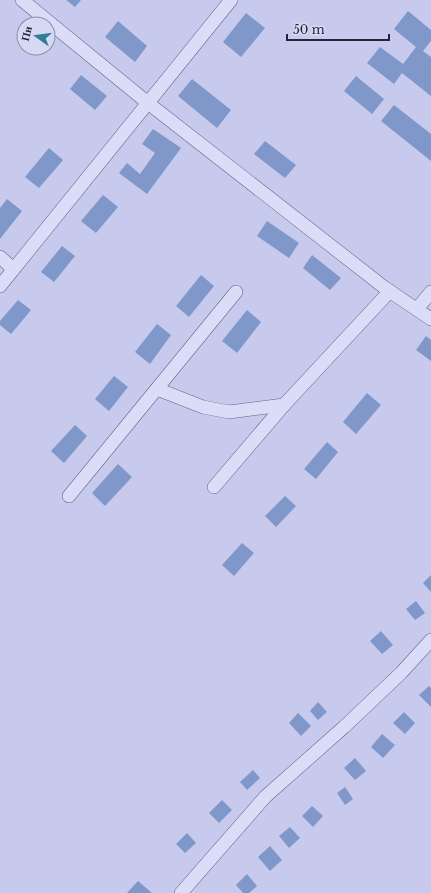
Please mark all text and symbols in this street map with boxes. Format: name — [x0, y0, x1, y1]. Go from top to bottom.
north arrow — [16, 16, 56, 56]
scale bar — [287, 16, 389, 42]
text: 50 m — [293, 22, 325, 37]
text: Пн — [18, 24, 35, 43]

